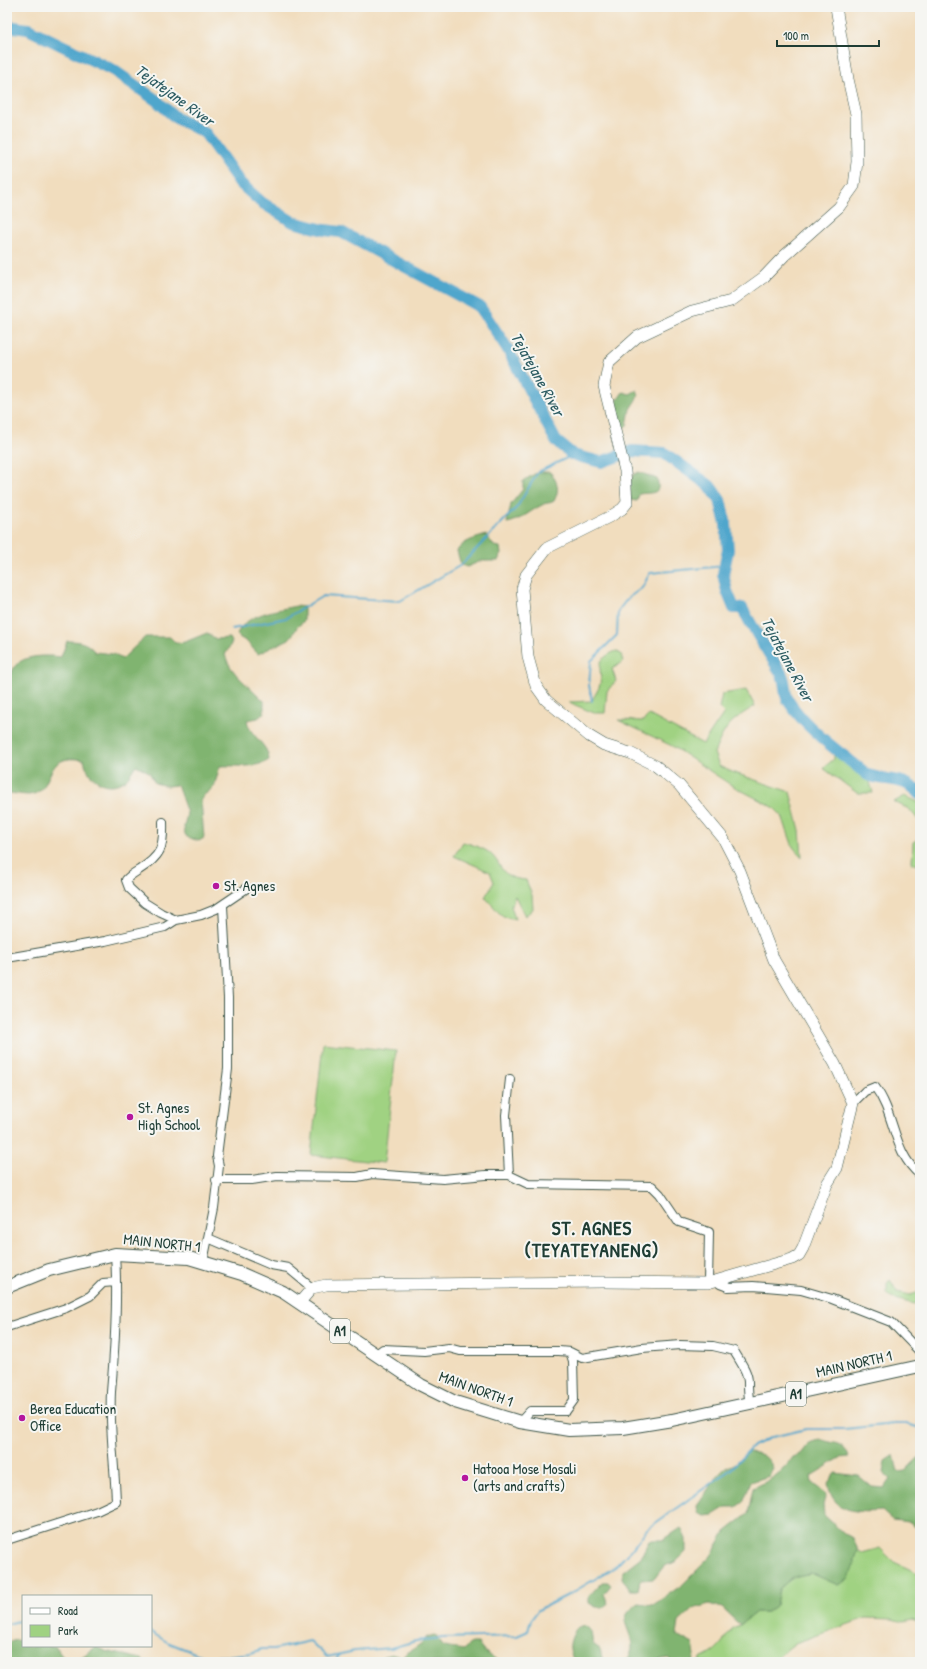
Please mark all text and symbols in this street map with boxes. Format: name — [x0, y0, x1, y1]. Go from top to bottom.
scale bar — [777, 22, 879, 48]
text: 100 m — [783, 27, 809, 44]
water label: Tejatejane River — [131, 59, 221, 132]
water label: Tejatejane River — [506, 328, 571, 422]
water label: Tejatejane River — [756, 613, 820, 707]
place label: St. Agnes — [224, 875, 275, 896]
marker: St. Agnes — [211, 881, 221, 891]
place label: St. Agnes High School — [138, 1097, 200, 1135]
marker: St. Agnes High School — [125, 1112, 135, 1122]
district label: ST. AGNES (TEYATEYANENG) — [525, 1215, 659, 1263]
street label: MAIN NORTH 1 — [123, 1228, 202, 1257]
road number: A1 — [330, 1319, 350, 1343]
street label: MAIN NORTH 1 — [814, 1345, 894, 1382]
street label: MAIN NORTH 1 — [436, 1365, 516, 1412]
road number: A1 — [786, 1382, 806, 1406]
place label: Berea Education Office — [30, 1398, 116, 1436]
marker: Berea Education Office — [17, 1413, 27, 1423]
place label: Hatooa Mose Mosali (arts and crafts) — [473, 1458, 577, 1496]
marker: Hatooa Mose Mosali (arts and crafts) — [460, 1473, 470, 1483]
legend — [22, 1595, 152, 1647]
text: Road — [58, 1602, 78, 1619]
text: Park — [58, 1622, 78, 1639]

